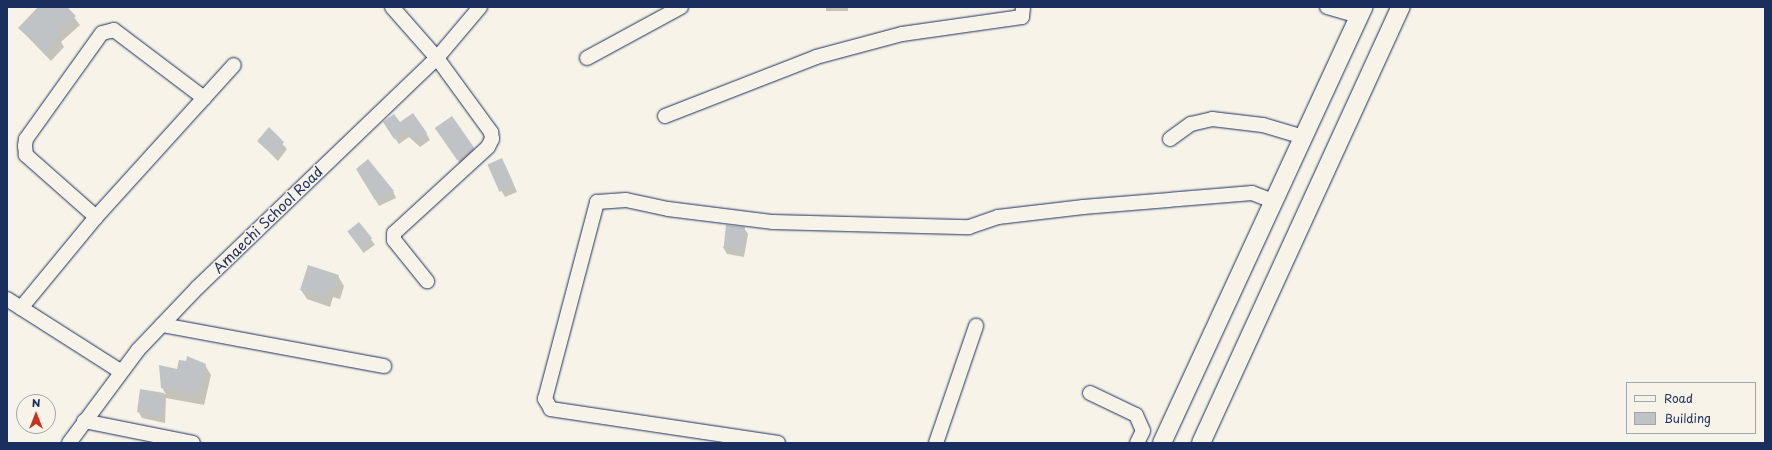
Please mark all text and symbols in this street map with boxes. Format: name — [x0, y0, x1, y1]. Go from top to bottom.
street label: Amaechi School Road — [210, 163, 326, 277]
legend — [1626, 382, 1756, 434]
text: Road — [1664, 389, 1693, 407]
north arrow — [16, 394, 56, 434]
text: N — [32, 394, 40, 411]
text: Building — [1664, 409, 1711, 427]

